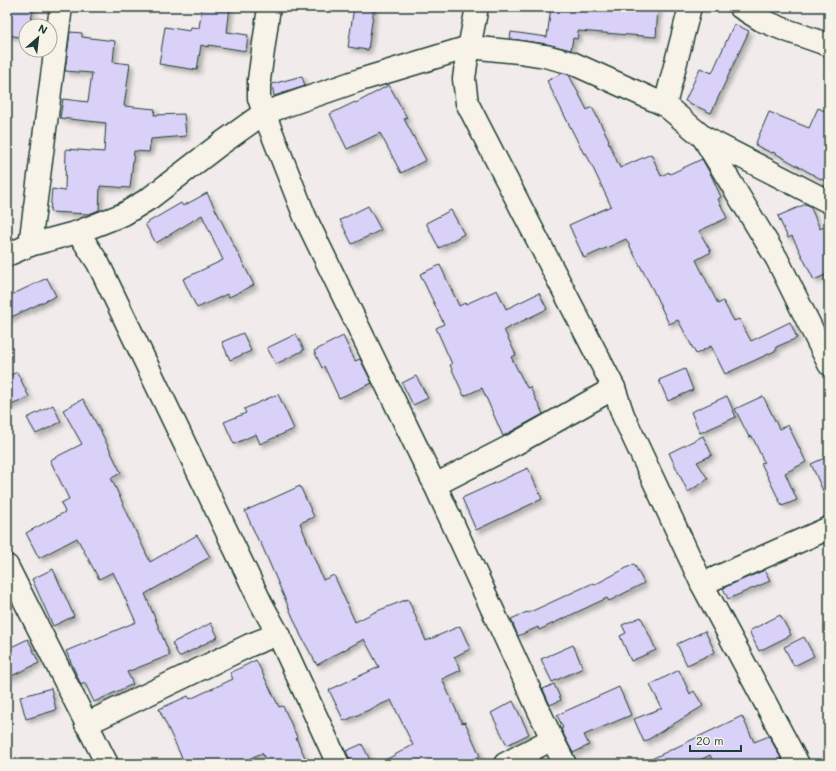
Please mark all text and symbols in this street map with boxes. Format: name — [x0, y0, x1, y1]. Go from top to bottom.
north arrow — [18, 18, 58, 58]
text: N — [36, 20, 50, 37]
scale bar — [690, 727, 741, 753]
text: 20 m — [696, 732, 724, 748]

